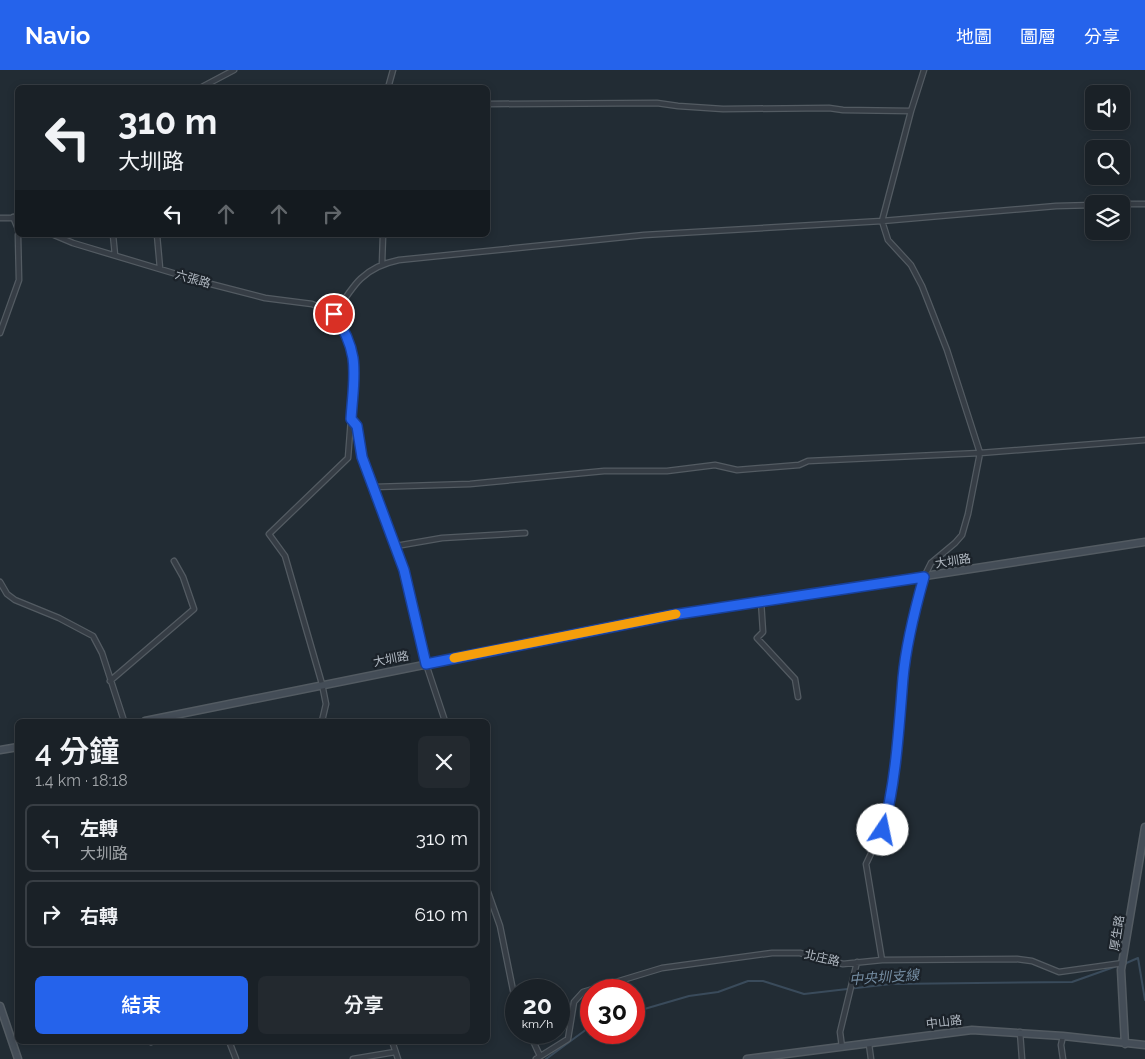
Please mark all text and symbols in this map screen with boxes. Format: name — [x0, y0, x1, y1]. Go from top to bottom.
text: Navio — [25, 21, 90, 50]
text: 地圖 — [956, 26, 992, 47]
text: 圖層 — [1020, 26, 1056, 47]
text: 分享 — [1084, 26, 1120, 47]
map controls — [1085, 85, 1130, 240]
button: sound — [1085, 85, 1130, 130]
text: 310 m — [118, 101, 217, 142]
icon: left — [35, 105, 100, 170]
button: search — [1085, 140, 1130, 185]
text: 大圳路 — [118, 148, 184, 174]
button: layers — [1085, 195, 1130, 240]
icon: left — [159, 200, 187, 228]
icon: ahead — [212, 200, 240, 228]
icon: ahead — [265, 200, 293, 228]
icon: right — [318, 200, 346, 228]
street label: 六張路 — [174, 267, 212, 291]
pin — [313, 293, 355, 335]
icon: arrive — [320, 300, 348, 328]
street label: 大圳路 — [934, 551, 972, 571]
street label: 大圳路 — [372, 649, 410, 669]
text: 4 分鐘 — [35, 734, 119, 769]
button: close — [418, 736, 470, 788]
text: 1.4 km · 18:18 — [35, 771, 128, 790]
position arrow — [856, 803, 908, 855]
text: 左轉 — [80, 817, 118, 839]
icon: left — [37, 824, 65, 852]
text: 310 m — [416, 827, 468, 849]
text: 大圳路 — [80, 844, 128, 863]
icon: right — [37, 900, 65, 928]
text: 610 m — [414, 903, 468, 925]
text: 右轉 — [80, 905, 118, 927]
street label: 厚生路 — [1107, 914, 1127, 952]
street label: 北庄路 — [803, 947, 841, 969]
water label: 中央圳支線 — [849, 966, 921, 987]
button: 結束 — [35, 976, 248, 1034]
button: 分享 — [258, 976, 470, 1034]
speed limit sign: 30 — [580, 979, 645, 1044]
text: 20 — [523, 990, 552, 1020]
street label: 中山路 — [925, 1013, 963, 1031]
text: km/h — [522, 1017, 553, 1031]

